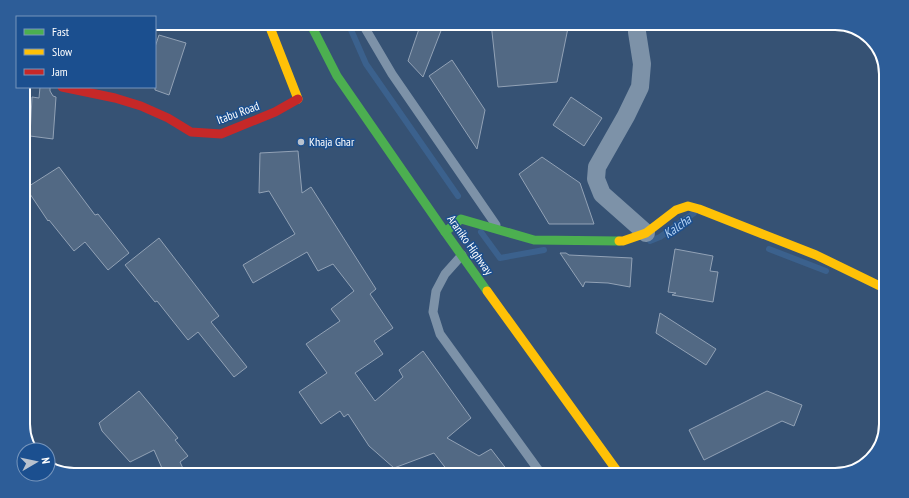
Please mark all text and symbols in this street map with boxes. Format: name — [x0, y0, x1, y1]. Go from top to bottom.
legend — [16, 16, 156, 88]
text: Fast — [52, 24, 70, 39]
text: Slow — [52, 44, 73, 59]
text: Jam — [51, 64, 68, 79]
street label: Itabu Road — [214, 98, 261, 127]
place label: Khaja Ghar — [309, 134, 355, 149]
marker: Khaja Ghar — [296, 137, 306, 147]
water label: Kalcha — [660, 210, 695, 242]
street label: Araniko Highway — [444, 212, 497, 278]
north arrow — [16, 442, 56, 482]
text: N — [38, 456, 53, 465]

